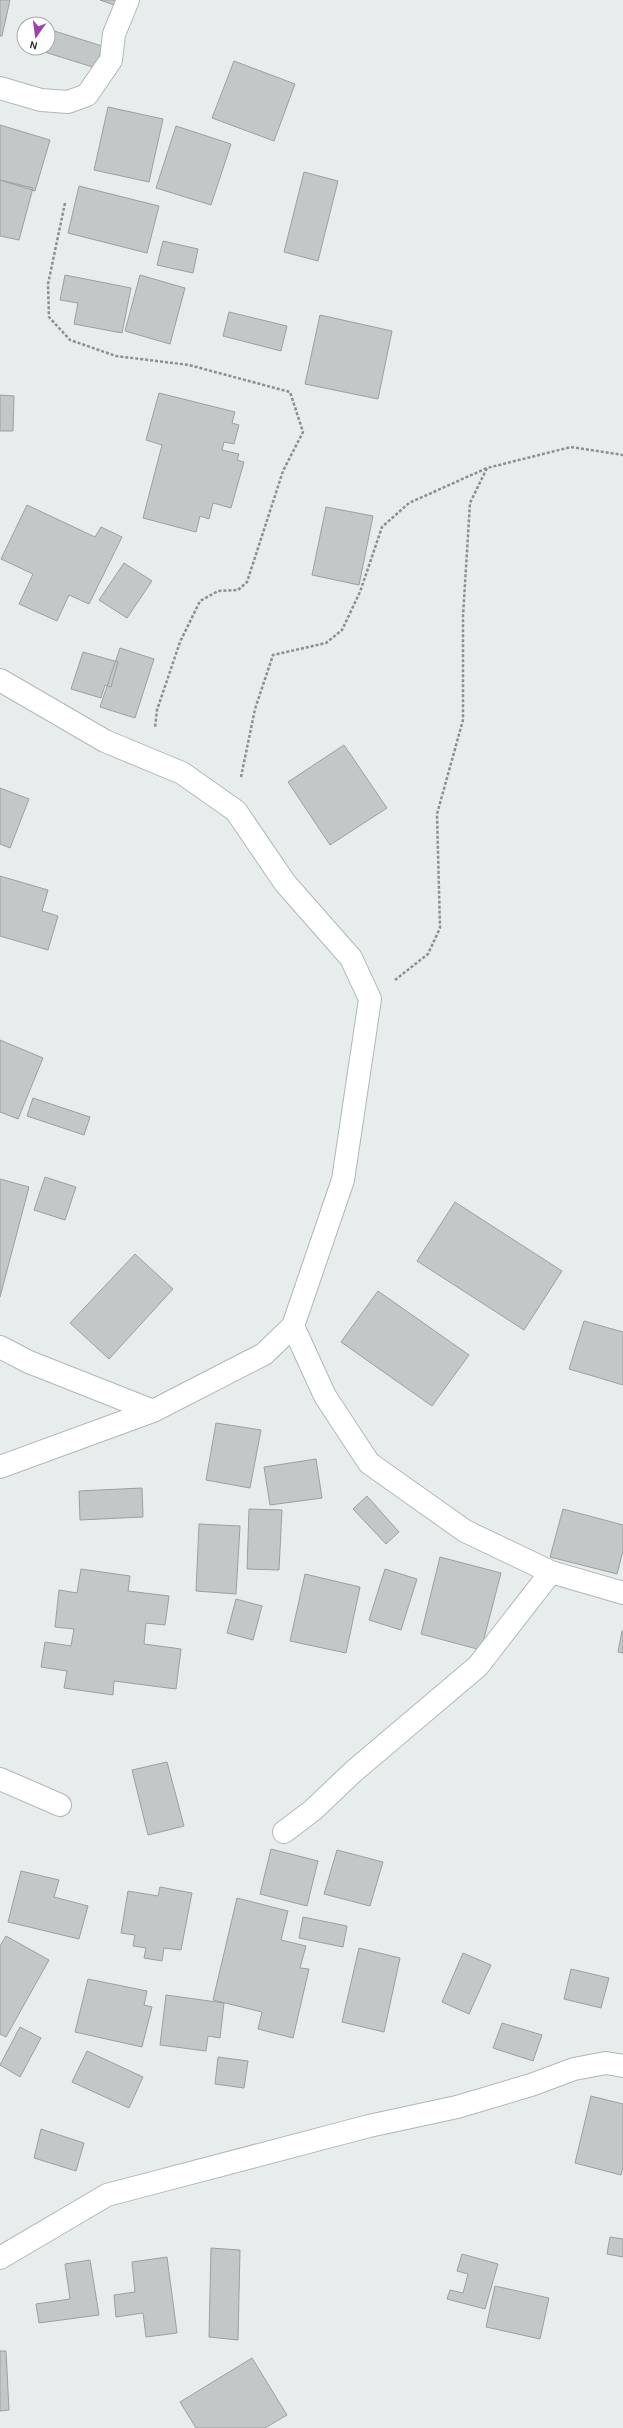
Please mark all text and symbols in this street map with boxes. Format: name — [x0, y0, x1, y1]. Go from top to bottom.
north arrow — [16, 16, 56, 56]
text: N — [28, 38, 39, 52]

